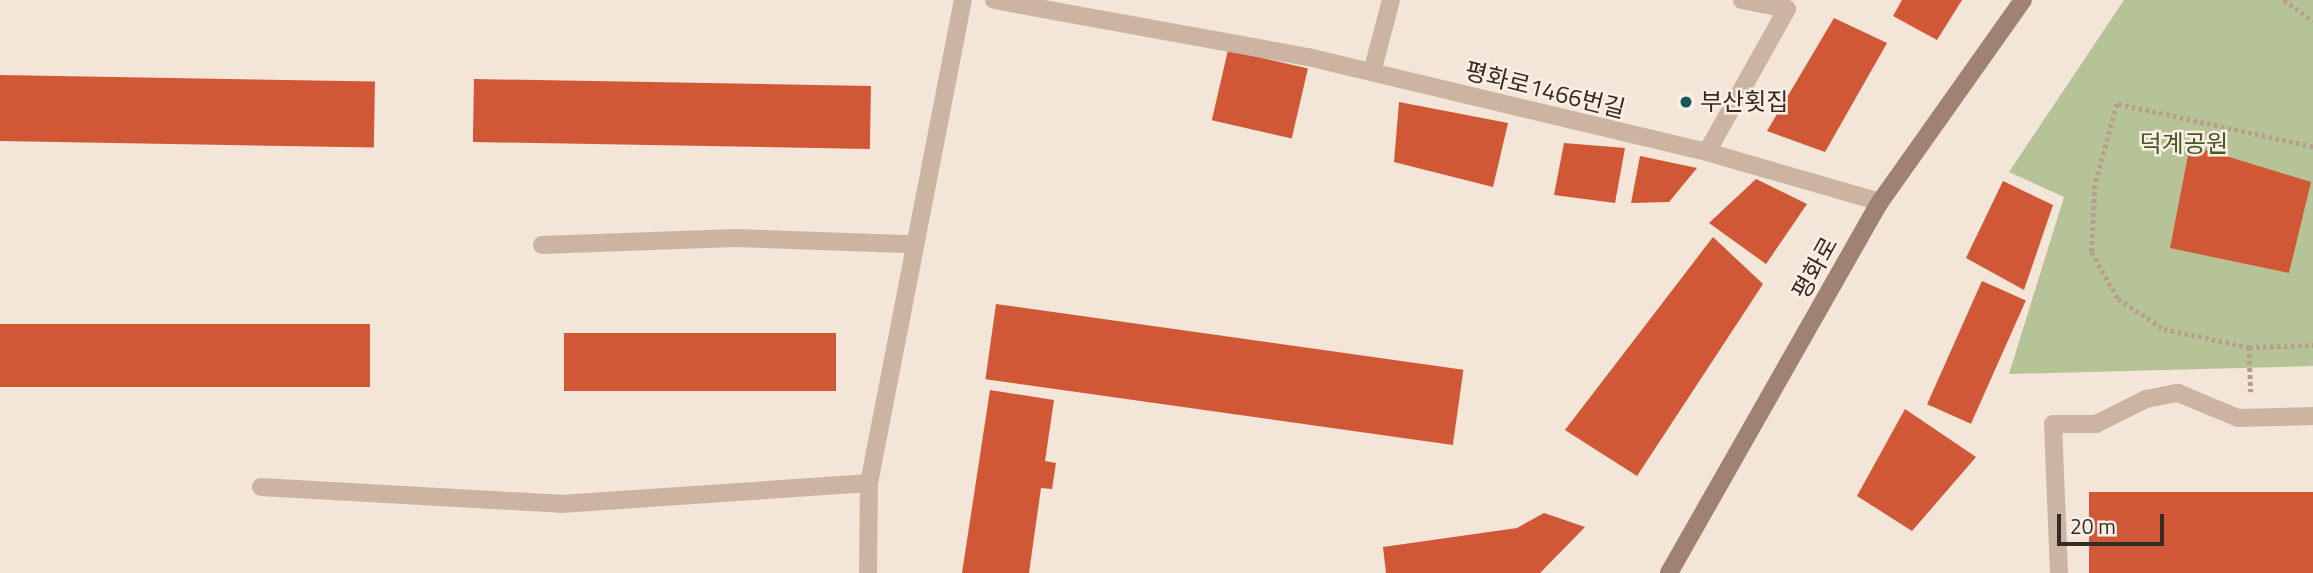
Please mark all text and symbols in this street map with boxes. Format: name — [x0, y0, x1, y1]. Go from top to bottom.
street label: 평화로1466번길 — [1462, 56, 1628, 124]
place label: 부산횟집 — [1700, 88, 1788, 116]
marker: 부산횟집 — [1678, 94, 1694, 110]
park label: 덕계공원 — [2140, 130, 2228, 158]
street label: 평화로 — [1786, 232, 1844, 304]
scale bar — [2061, 500, 2168, 544]
text: 20 m — [2070, 510, 2116, 542]

